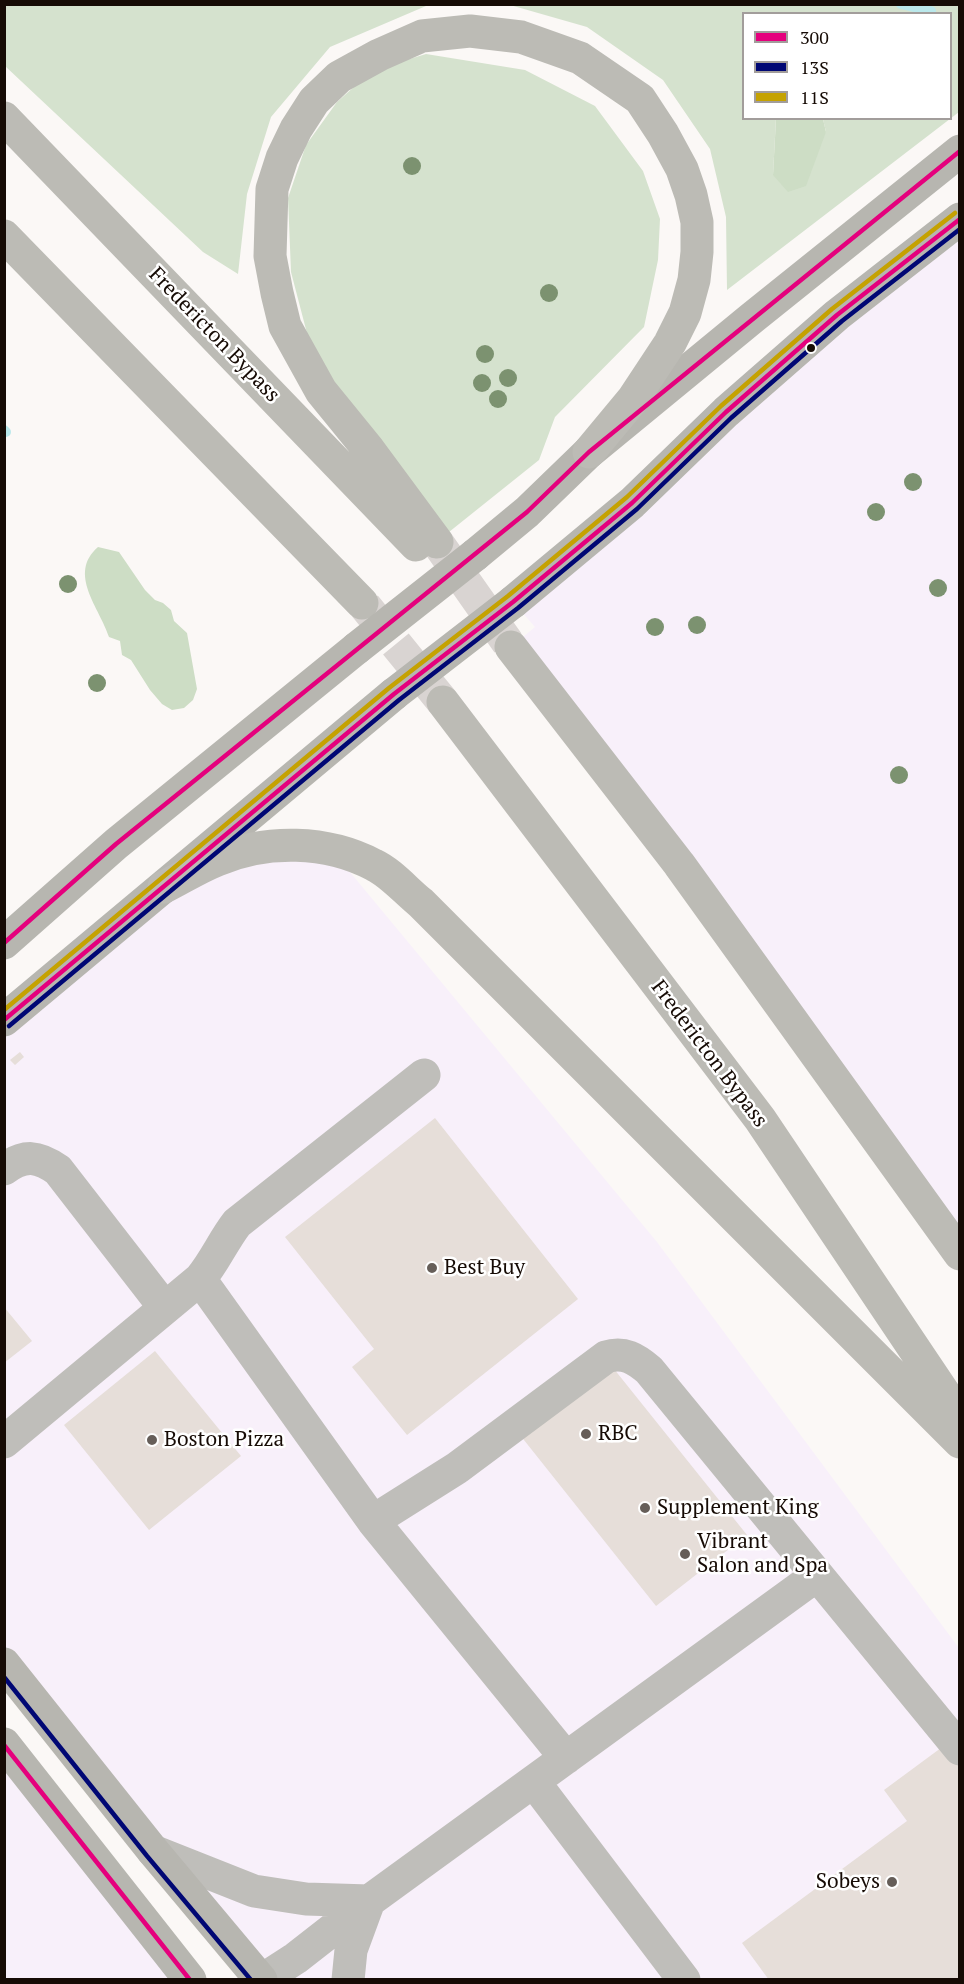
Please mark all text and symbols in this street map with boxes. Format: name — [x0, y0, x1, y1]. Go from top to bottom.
legend — [742, 12, 952, 120]
text: 300 — [800, 25, 829, 49]
text: 13S — [800, 55, 829, 79]
text: 11S — [800, 85, 829, 109]
street label: Fredericton Bypass — [143, 262, 285, 408]
unlabelled marker — [805, 342, 817, 354]
street label: Fredericton Bypass — [645, 975, 773, 1133]
place label: Best Buy — [444, 1255, 525, 1281]
marker: Best Buy — [425, 1261, 439, 1275]
place label: RBC — [598, 1421, 638, 1447]
place label: Boston Pizza — [164, 1427, 284, 1453]
marker: RBC — [579, 1427, 593, 1441]
marker: Boston Pizza — [145, 1433, 159, 1447]
place label: Supplement King — [657, 1495, 818, 1521]
marker: Supplement King — [638, 1501, 652, 1515]
place label: Vibrant Salon and Spa — [697, 1529, 828, 1579]
marker: Vibrant Salon and Spa — [678, 1547, 692, 1561]
place label: Sobeys — [816, 1869, 880, 1895]
marker: Sobeys — [885, 1875, 899, 1889]

